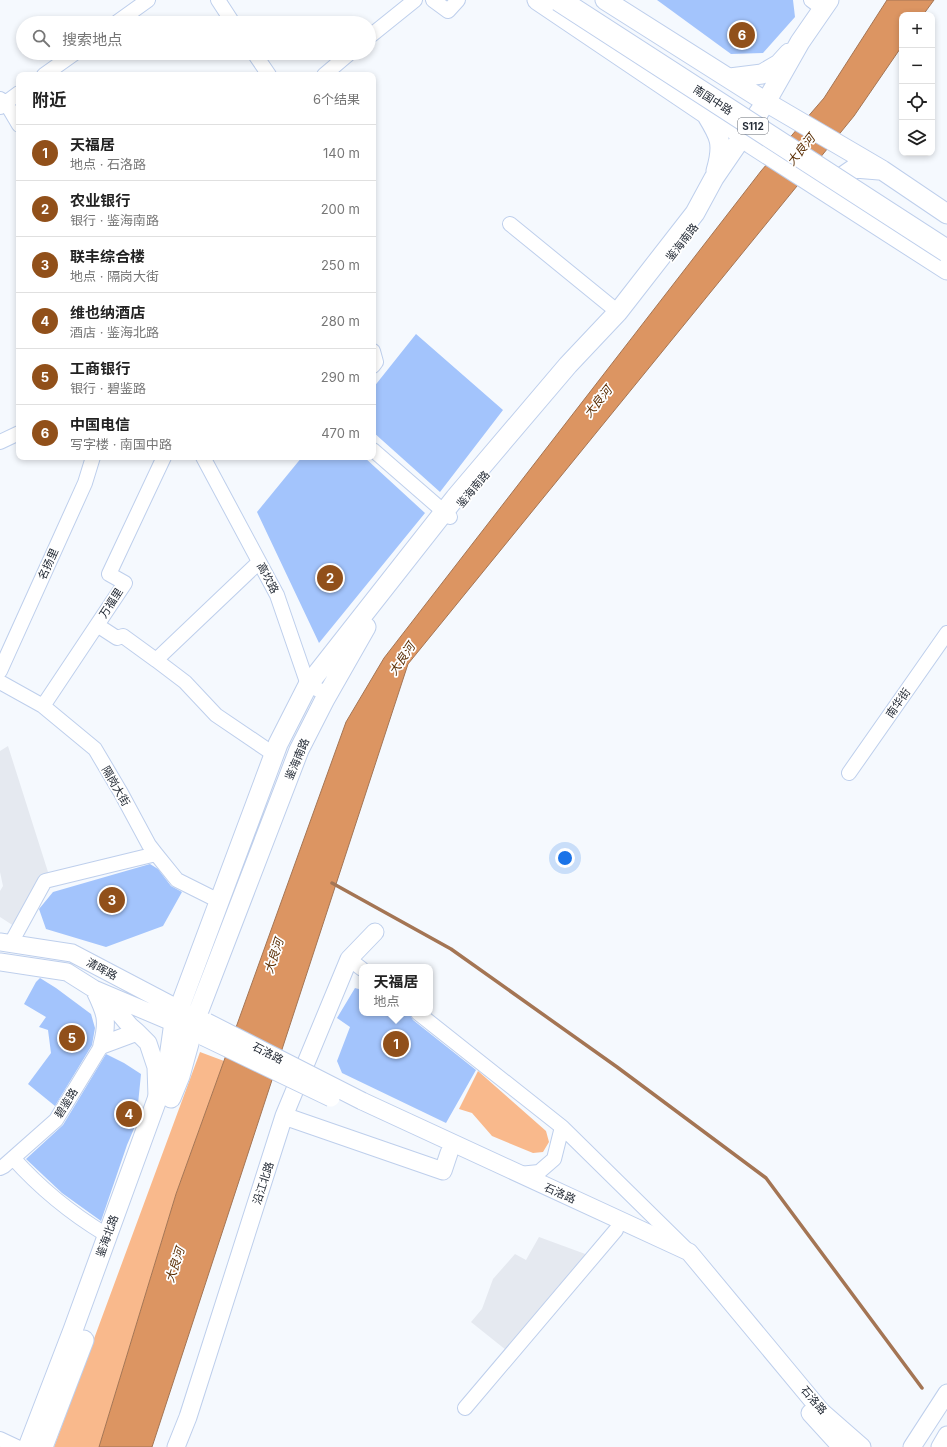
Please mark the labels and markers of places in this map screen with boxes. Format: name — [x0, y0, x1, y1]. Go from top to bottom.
pin: 6 — [729, 20, 755, 50]
pin: 2 — [317, 563, 343, 593]
pin: 3 — [99, 885, 125, 915]
pin: 5 — [59, 1023, 85, 1053]
pin: 1 — [383, 1029, 409, 1059]
pin: 4 — [116, 1099, 142, 1129]

